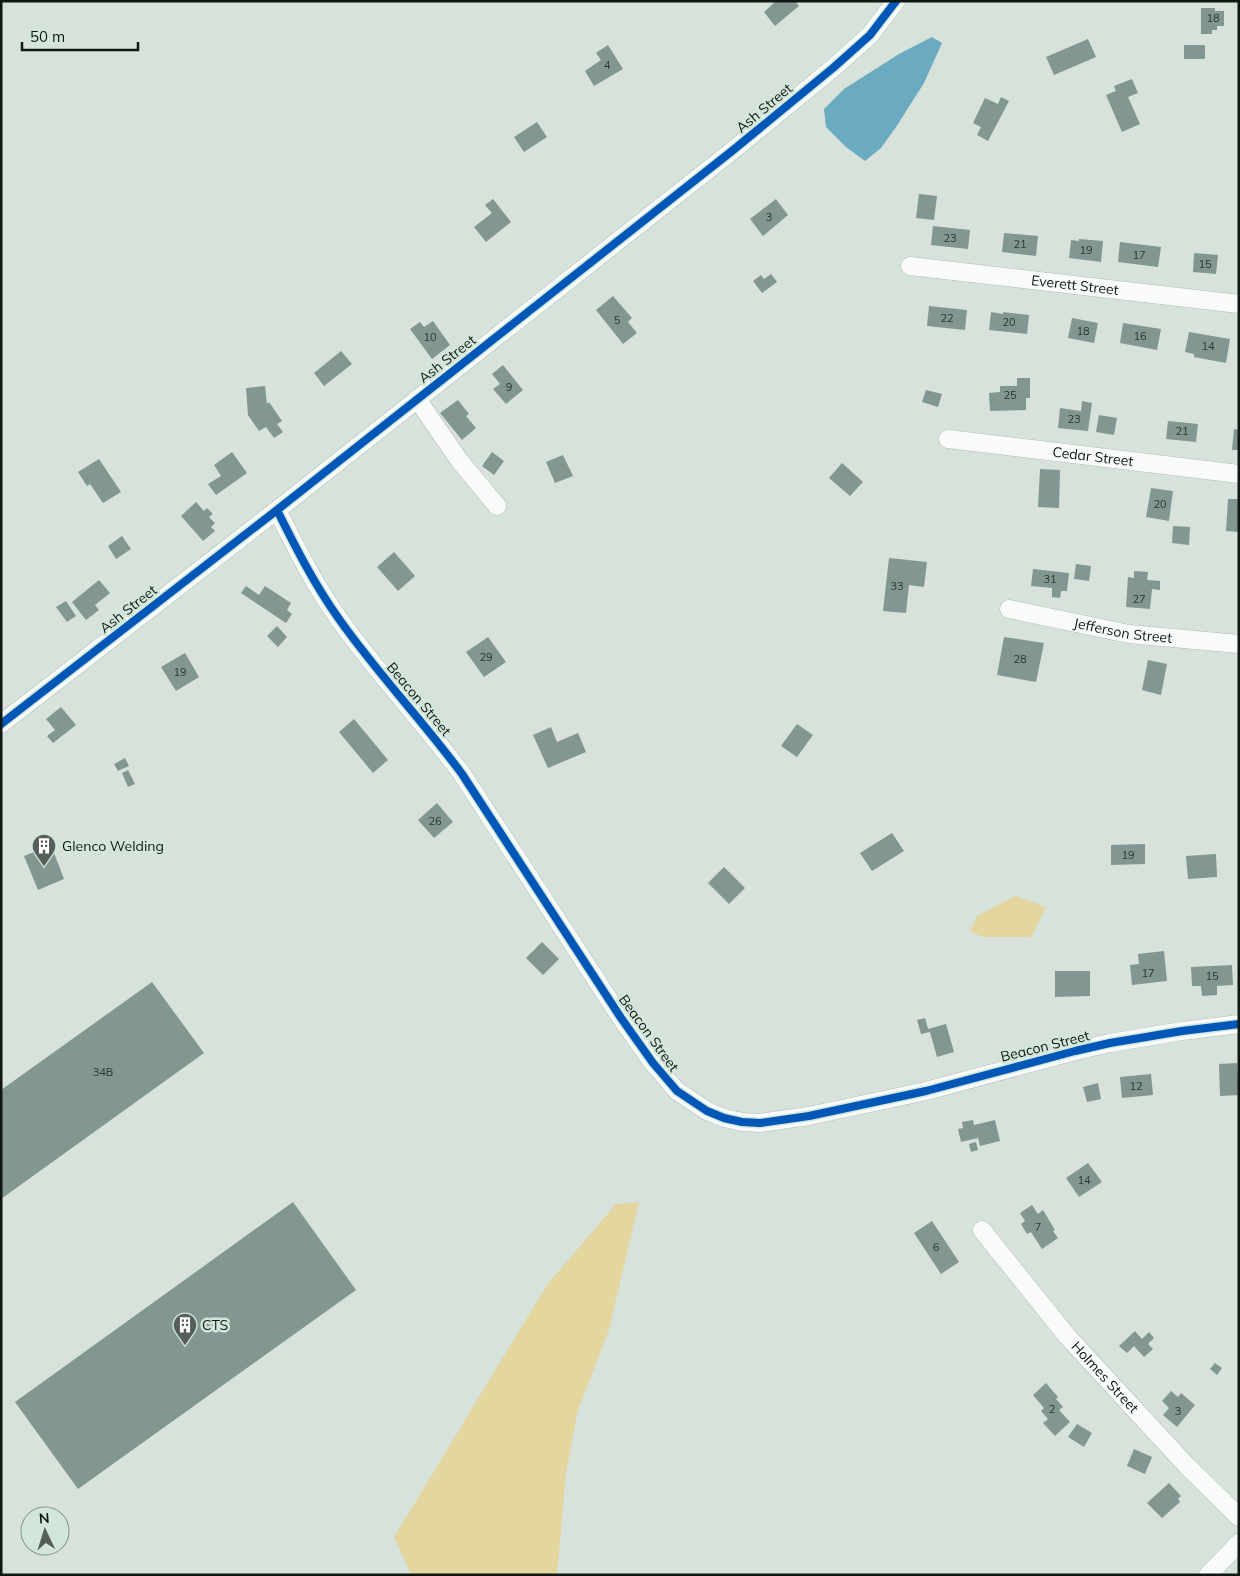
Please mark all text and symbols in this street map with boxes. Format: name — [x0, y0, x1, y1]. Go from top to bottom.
house number: 18 — [1206, 11, 1220, 25]
scale bar — [22, 20, 139, 52]
text: 50 m — [30, 27, 65, 46]
house number: 4 — [604, 58, 611, 72]
street label: Ash Street — [732, 79, 796, 137]
house number: 3 — [766, 210, 772, 224]
house number: 23 — [943, 231, 957, 245]
house number: 21 — [1013, 237, 1027, 251]
house number: 19 — [1079, 243, 1093, 257]
house number: 17 — [1132, 248, 1146, 262]
house number: 15 — [1198, 257, 1212, 271]
street label: Everett Street — [1030, 271, 1120, 299]
house number: 22 — [940, 311, 954, 325]
house number: 5 — [614, 313, 621, 327]
house number: 20 — [1002, 315, 1016, 329]
house number: 18 — [1076, 324, 1090, 338]
house number: 16 — [1133, 329, 1147, 343]
house number: 10 — [423, 330, 437, 344]
street label: Ash Street — [415, 331, 479, 387]
house number: 14 — [1201, 339, 1215, 353]
house number: 9 — [506, 380, 512, 394]
house number: 25 — [1003, 388, 1017, 402]
house number: 23 — [1067, 412, 1081, 426]
house number: 21 — [1175, 424, 1189, 438]
street label: Cedar Street — [1052, 443, 1134, 470]
house number: 20 — [1153, 497, 1167, 511]
house number: 31 — [1043, 572, 1057, 586]
house number: 33 — [890, 579, 904, 593]
street label: Ash Street — [96, 581, 160, 637]
house number: 27 — [1132, 592, 1146, 606]
street label: Jefferson Street — [1072, 614, 1173, 647]
house number: 29 — [479, 650, 493, 664]
house number: 28 — [1013, 652, 1027, 666]
street label: Beacon Street — [383, 658, 455, 740]
house number: 19 — [173, 665, 187, 679]
house number: 26 — [428, 814, 442, 828]
building icon: Glenco Welding — [31, 833, 57, 867]
place label: Glenco Welding — [62, 837, 164, 855]
house number: 19 — [1121, 848, 1135, 862]
house number: 17 — [1141, 966, 1155, 980]
house number: 15 — [1205, 969, 1219, 983]
street label: Beacon Street — [615, 991, 683, 1075]
street label: Beacon Street — [999, 1026, 1091, 1066]
house number: 34B — [93, 1065, 113, 1079]
house number: 12 — [1129, 1079, 1143, 1093]
house number: 14 — [1077, 1173, 1091, 1187]
house number: 7 — [1035, 1220, 1041, 1234]
house number: 6 — [933, 1240, 940, 1254]
building icon: CTS — [172, 1312, 198, 1346]
place label: CTS — [202, 1316, 229, 1334]
street label: Holmes Street — [1067, 1338, 1143, 1417]
house number: 2 — [1049, 1402, 1056, 1416]
house number: 3 — [1175, 1404, 1181, 1418]
north arrow — [20, 1506, 70, 1556]
text: N — [38, 1509, 50, 1527]

